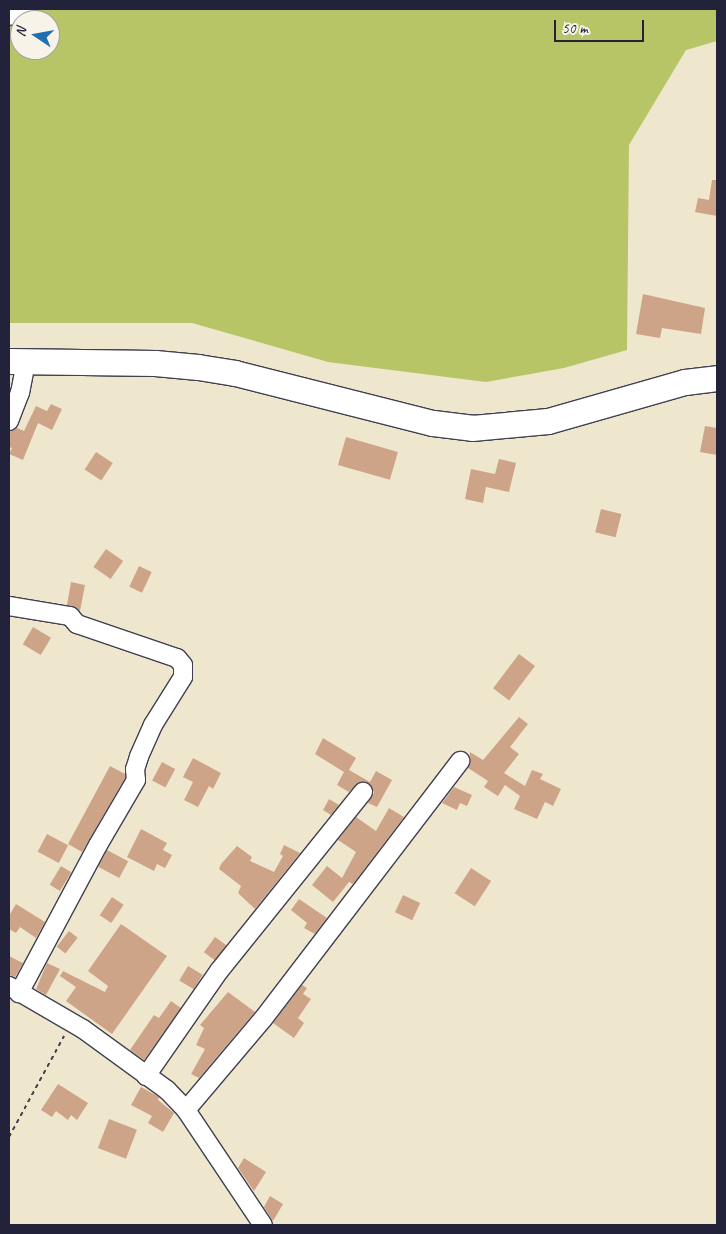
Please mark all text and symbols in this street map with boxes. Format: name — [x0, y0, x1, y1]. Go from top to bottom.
north arrow — [10, 10, 60, 60]
scale bar — [556, 10, 646, 42]
text: 50 m — [562, 19, 588, 38]
text: N — [12, 26, 30, 38]

